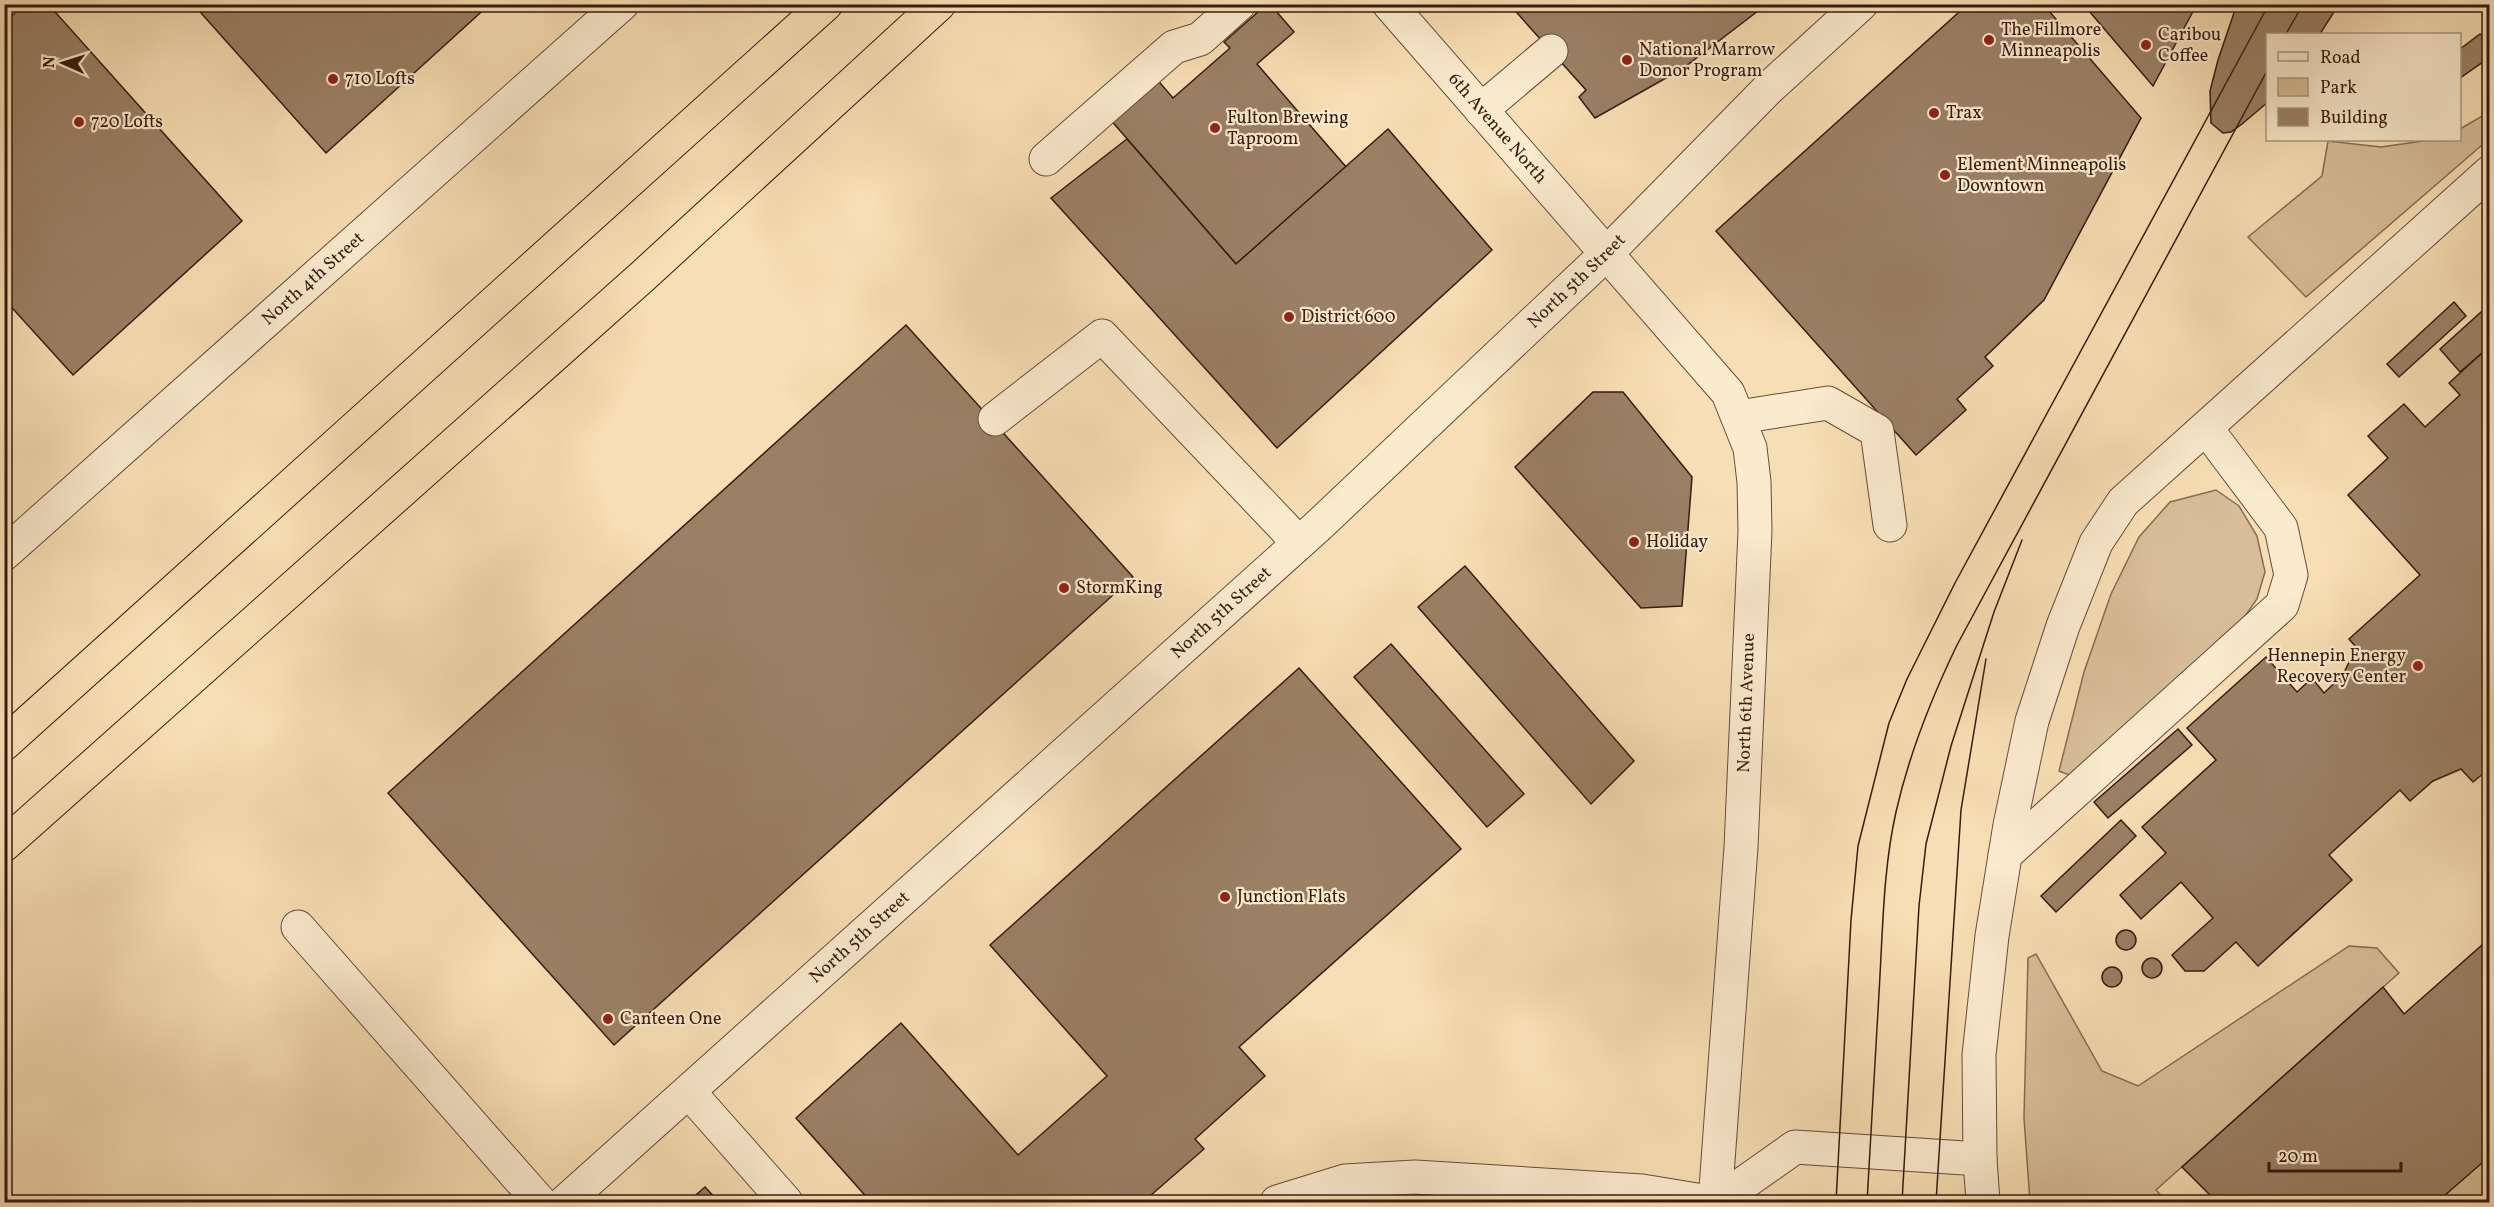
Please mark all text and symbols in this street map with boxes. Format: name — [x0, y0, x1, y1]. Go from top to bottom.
place label: The Fillmore Minneapolis — [2001, 18, 2101, 64]
place label: Caribou Coffee — [2158, 23, 2221, 69]
north arrow — [33, 33, 93, 93]
marker: The Fillmore Minneapolis — [1982, 33, 1996, 47]
legend — [2266, 33, 2461, 141]
place label: National Marrow Donor Program — [1639, 38, 1775, 84]
marker: Caribou Coffee — [2139, 38, 2153, 52]
text: Road — [2320, 46, 2361, 71]
marker: National Marrow Donor Program — [1620, 53, 1634, 67]
text: N — [39, 56, 61, 69]
place label: 710 Lofts — [345, 67, 415, 92]
street label: 6th Avenue North — [1442, 67, 1553, 190]
marker: 710 Lofts — [326, 72, 340, 86]
text: Park — [2320, 76, 2357, 101]
place label: Trax — [1946, 101, 1982, 126]
place label: Fulton Brewing Taproom — [1227, 106, 1349, 152]
marker: Trax — [1927, 106, 1941, 120]
text: Building — [2320, 106, 2388, 131]
place label: 720 Lofts — [91, 110, 163, 135]
marker: 720 Lofts — [72, 115, 86, 129]
marker: Fulton Brewing Taproom — [1208, 121, 1222, 135]
place label: Element Minneapolis Downtown — [1957, 153, 2126, 199]
marker: Element Minneapolis Downtown — [1938, 168, 1952, 182]
street label: North 4th Street — [256, 226, 370, 331]
street label: North 5th Street — [1522, 228, 1632, 334]
place label: District 600 — [1301, 305, 1396, 330]
marker: District 600 — [1282, 310, 1296, 324]
place label: Holiday — [1646, 530, 1708, 555]
marker: Holiday — [1627, 535, 1641, 549]
street label: North 5th Street — [1165, 561, 1277, 665]
place label: StormKing — [1076, 576, 1163, 601]
marker: StormKing — [1057, 581, 1071, 595]
street label: North 6th Avenue — [1732, 633, 1762, 773]
place label: Hennepin Energy Recovery Center — [2267, 644, 2406, 690]
marker: Hennepin Energy Recovery Center — [2411, 659, 2425, 673]
place label: Junction Flats — [1237, 885, 1346, 910]
street label: North 5th Street — [804, 886, 916, 989]
marker: Junction Flats — [1218, 890, 1232, 904]
place label: Canteen One — [620, 1007, 721, 1032]
marker: Canteen One — [601, 1012, 615, 1026]
scale bar — [2269, 1135, 2401, 1173]
text: 20 m — [2278, 1145, 2318, 1170]

